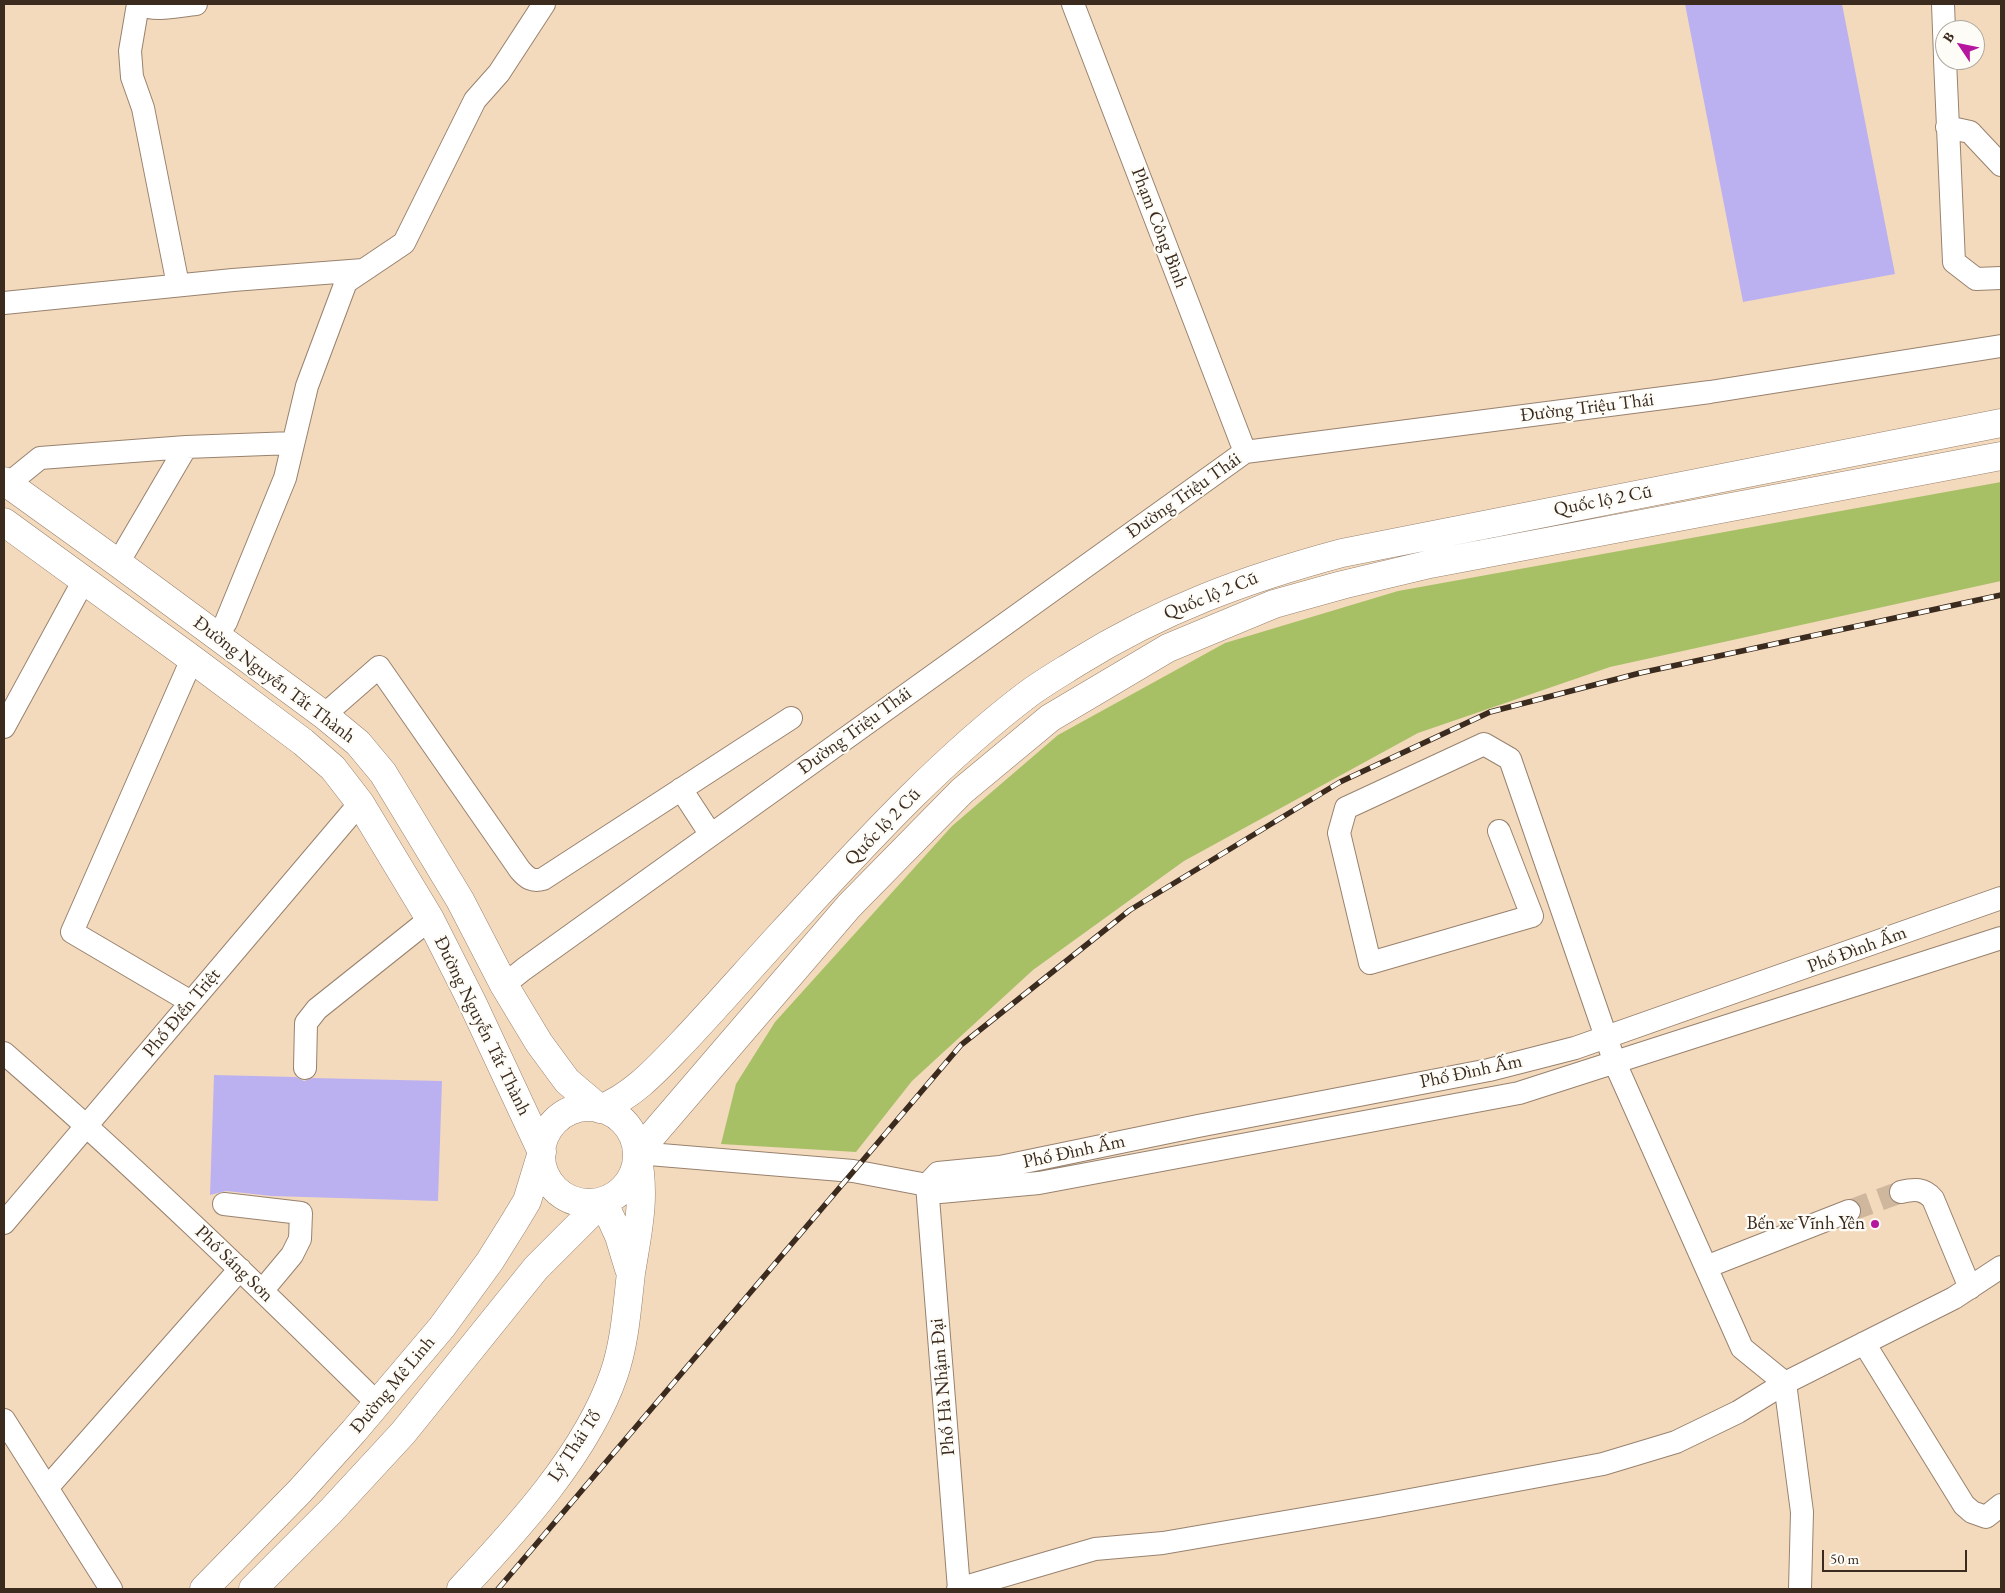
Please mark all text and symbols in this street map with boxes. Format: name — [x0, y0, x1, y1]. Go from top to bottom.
north arrow — [1935, 20, 1985, 70]
text: B — [1938, 29, 1958, 46]
street label: Phạm Công Bình — [1126, 165, 1192, 291]
street label: Đường Triệu Thái — [1519, 388, 1655, 428]
street label: Đường Triệu Thái — [1122, 448, 1246, 544]
street label: Quốc lộ 2 Cũ — [1552, 480, 1654, 522]
street label: Quốc lộ 2 Cũ — [1161, 567, 1261, 625]
street label: Đường Nguyễn Tất Thành — [188, 612, 360, 748]
street label: Đường Triệu Thái — [794, 682, 916, 780]
street label: Quốc lộ 2 Cũ — [840, 783, 926, 871]
street label: Phố Đình Ấm — [1804, 922, 1910, 978]
street label: Đường Nguyễn Tất Thành — [429, 932, 535, 1120]
street label: Phố Điển Triệt — [138, 964, 226, 1062]
street label: Phố Đình Ấm — [1418, 1050, 1524, 1094]
street label: Phố Đình Ấm — [1021, 1130, 1127, 1174]
place label: Bến xe Vĩnh Yên — [1747, 1213, 1865, 1235]
marker: Bến xe Vĩnh Yên — [1869, 1218, 1881, 1230]
street label: Phố Sáng Sơn — [190, 1221, 278, 1307]
street label: Phố Hà Nhậm Đại — [926, 1317, 960, 1457]
street label: Đường Mê Linh — [346, 1332, 440, 1438]
street label: Lý Thái Tổ — [543, 1406, 607, 1486]
scale bar — [1825, 1540, 1970, 1572]
text: 50 m — [1830, 1549, 1859, 1568]

